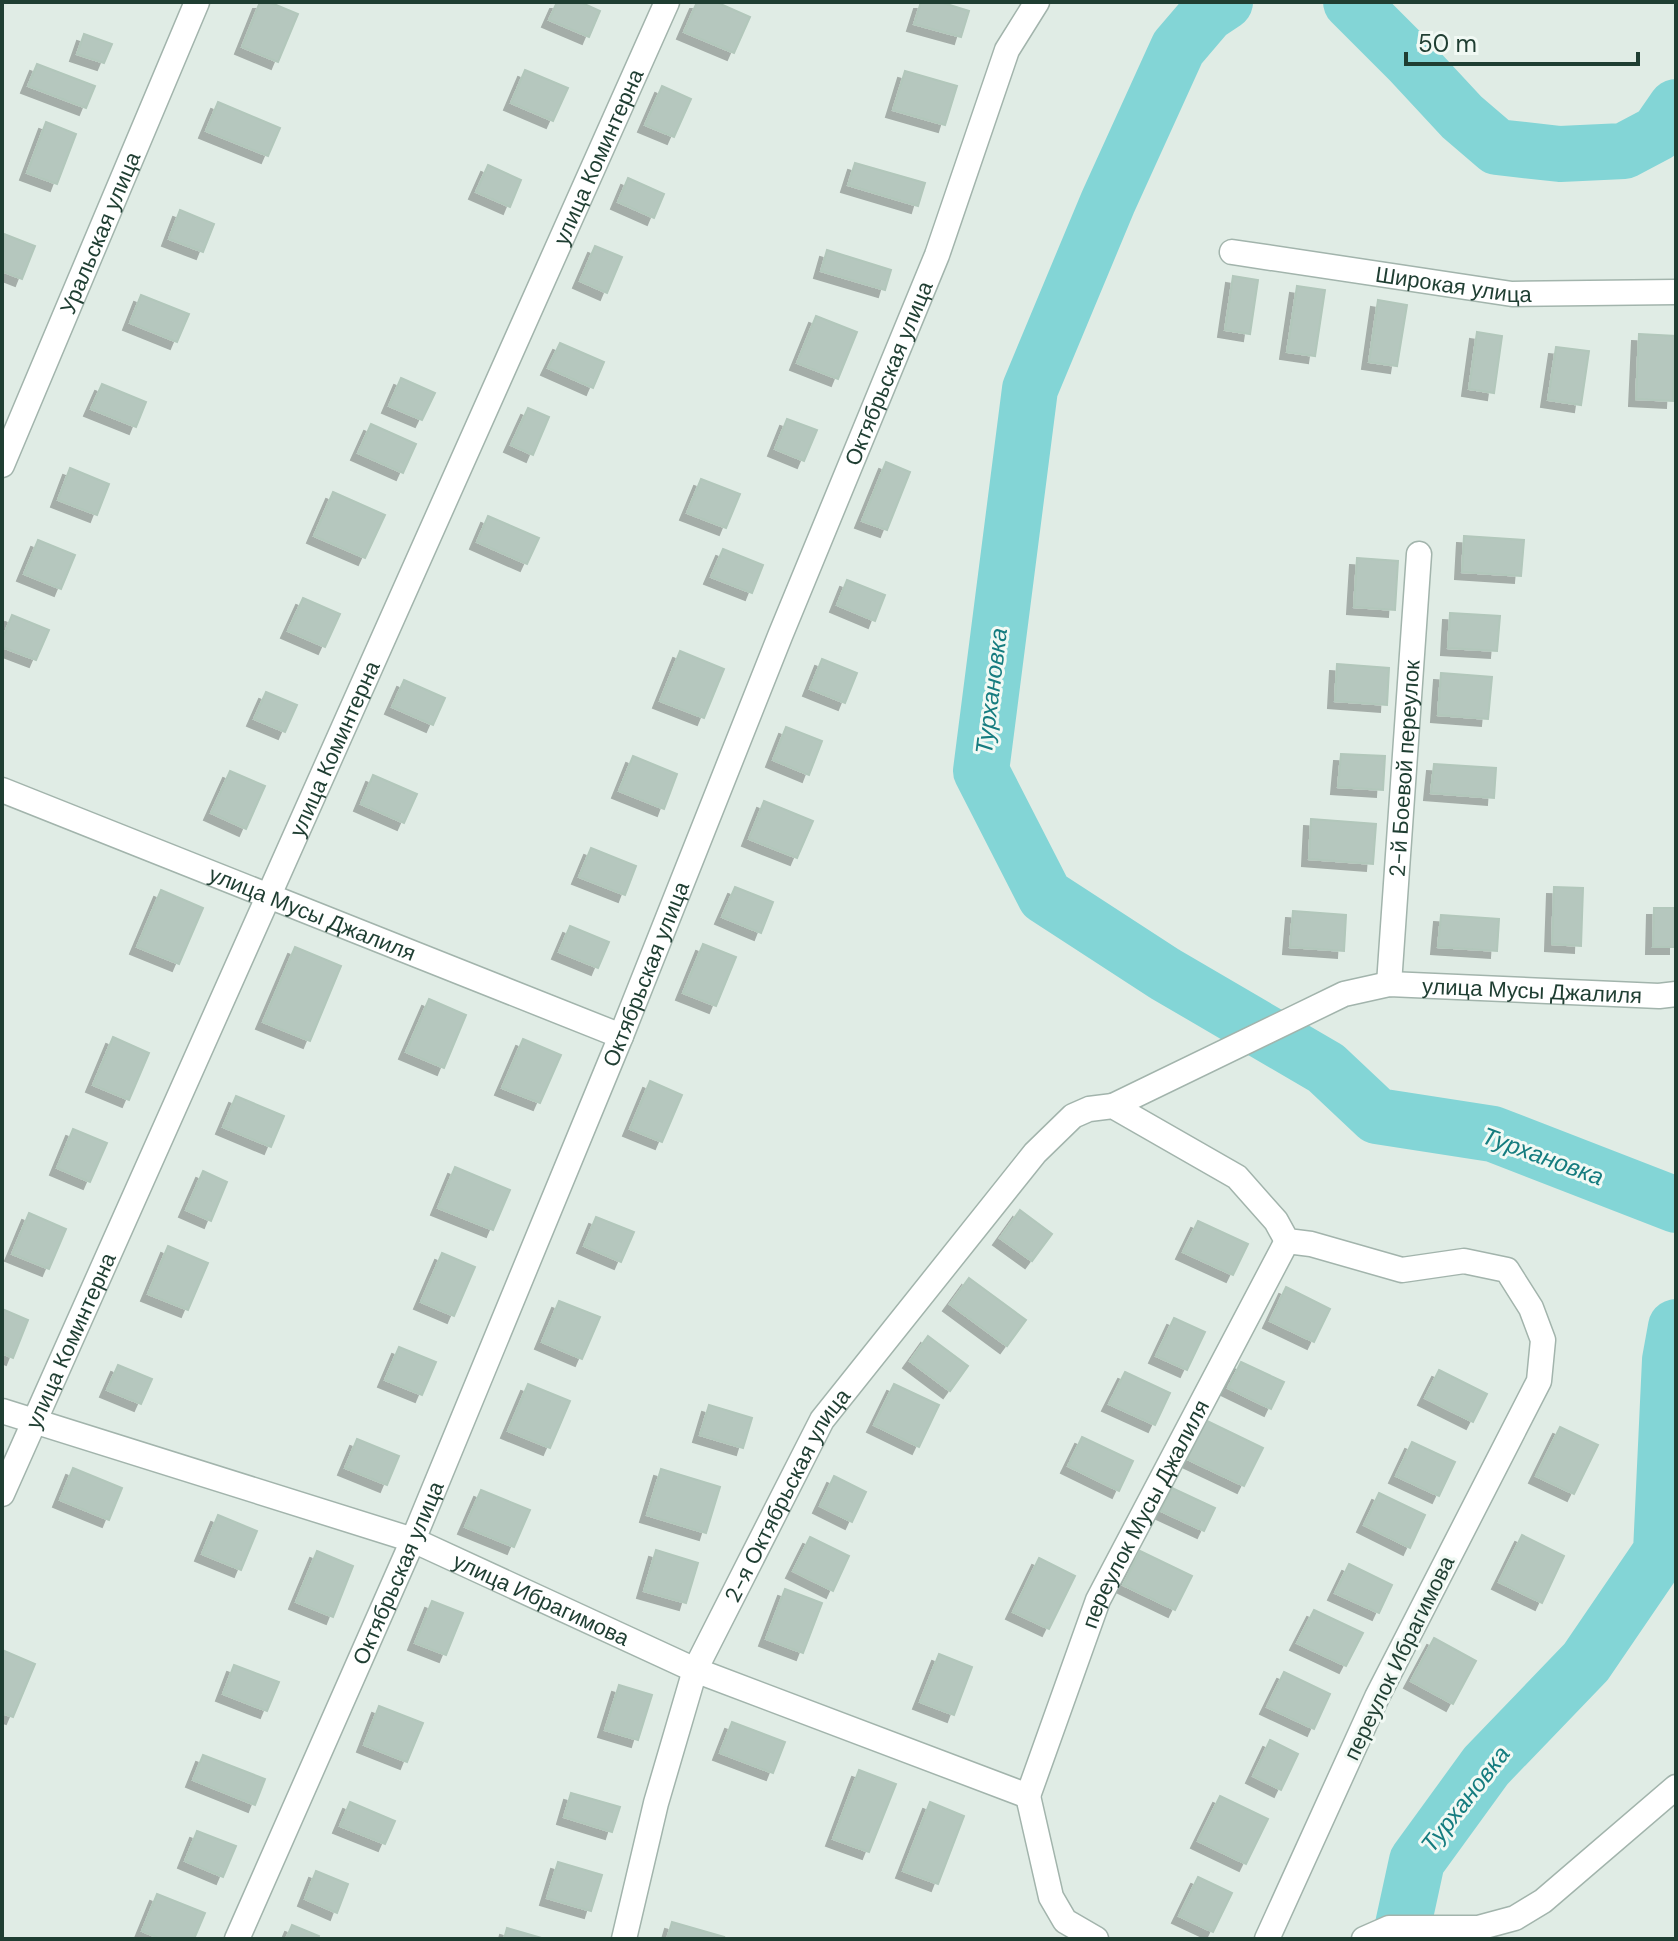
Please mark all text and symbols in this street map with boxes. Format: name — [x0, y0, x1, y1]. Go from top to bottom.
scale bar — [1406, 16, 1638, 66]
text: 50 m — [1418, 28, 1477, 59]
street label: улица Коминтерна — [546, 64, 650, 249]
street label: Уральская улица — [53, 146, 147, 318]
street label: Широкая улица — [1373, 259, 1533, 309]
street label: Октябрьская улица — [837, 276, 940, 470]
water label: Турхановка — [968, 626, 1014, 756]
street label: улица Коминтерна — [282, 655, 386, 841]
street label: 2-й Боевой переулок — [1382, 659, 1426, 878]
street label: улица Мусы Джалиля — [205, 859, 420, 967]
street label: Октябрьская улица — [595, 876, 696, 1071]
street label: улица Мусы Джалиля — [1421, 971, 1643, 1010]
water label: Турхановка — [1478, 1120, 1608, 1192]
street label: улица Коминтерна — [19, 1247, 123, 1433]
street label: 2-я Октябрьская улица — [717, 1381, 857, 1607]
street label: переулок Мусы Джалиля — [1075, 1394, 1215, 1632]
street label: Октябрьская улица — [345, 1476, 450, 1669]
street label: улица Ибрагимова — [449, 1546, 635, 1653]
street label: переулок Ибрагимова — [1337, 1550, 1461, 1765]
water label: Турхановка — [1414, 1739, 1516, 1859]

